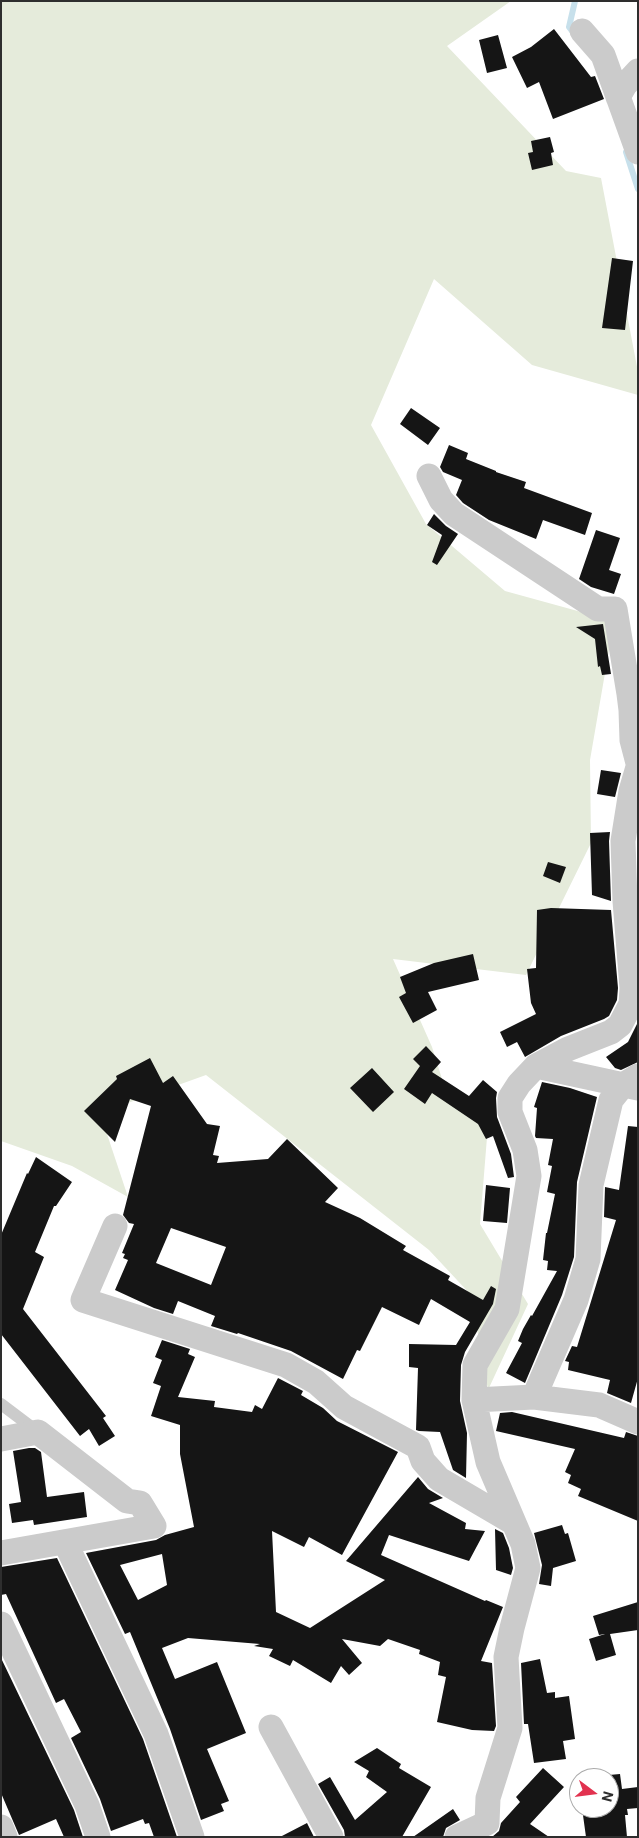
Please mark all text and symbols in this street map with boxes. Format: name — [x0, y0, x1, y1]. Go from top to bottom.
north arrow — [569, 1768, 619, 1818]
text: N — [599, 1790, 617, 1803]

